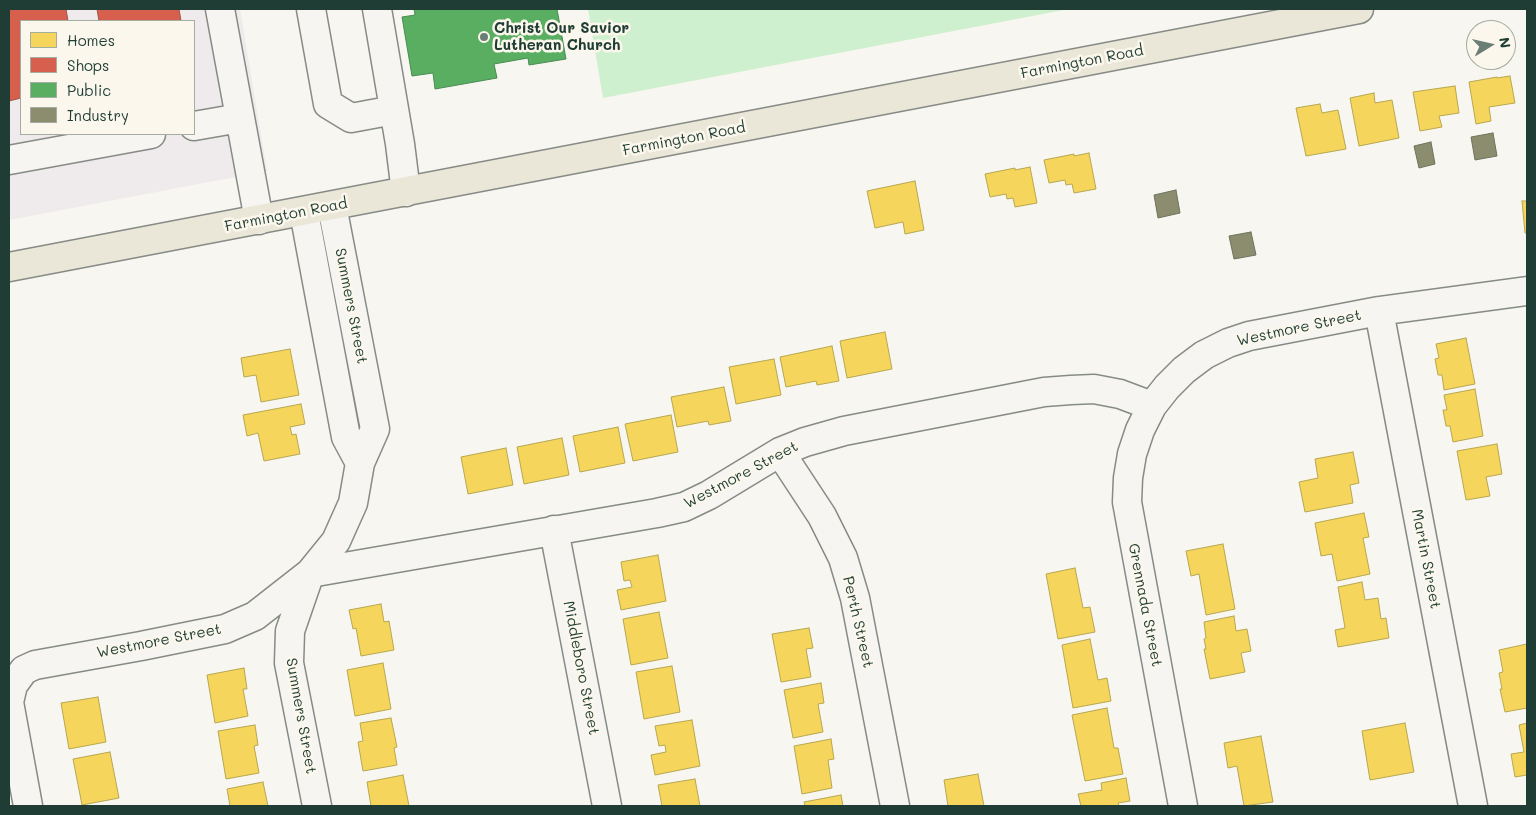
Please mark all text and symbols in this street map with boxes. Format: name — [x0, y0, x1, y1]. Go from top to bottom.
place label: Christ Our Savior Lutheran Church — [494, 19, 629, 54]
legend — [20, 20, 195, 135]
north arrow — [1466, 20, 1516, 70]
text: Homes — [67, 30, 115, 50]
marker: Christ Our Savior Lutheran Church — [478, 31, 490, 43]
text: N — [1495, 36, 1516, 49]
street label: Farmington Road — [1019, 41, 1145, 83]
text: Shops — [67, 55, 109, 75]
text: Public — [67, 80, 111, 100]
text: Industry — [67, 105, 129, 125]
street label: Farmington Road — [621, 118, 747, 160]
street label: Farmington Road — [223, 194, 349, 236]
street label: Summers Street — [331, 247, 371, 365]
street label: Westmore Street — [1235, 306, 1363, 350]
street label: Westmore Street — [681, 437, 801, 513]
street label: Martin Street — [1408, 508, 1444, 610]
street label: Grennada Street — [1124, 542, 1166, 668]
street label: Perth Street — [839, 574, 877, 670]
street label: Middleboro Street — [559, 600, 603, 736]
street label: Westmore Street — [95, 620, 223, 662]
street label: Summers Street — [282, 657, 320, 775]

